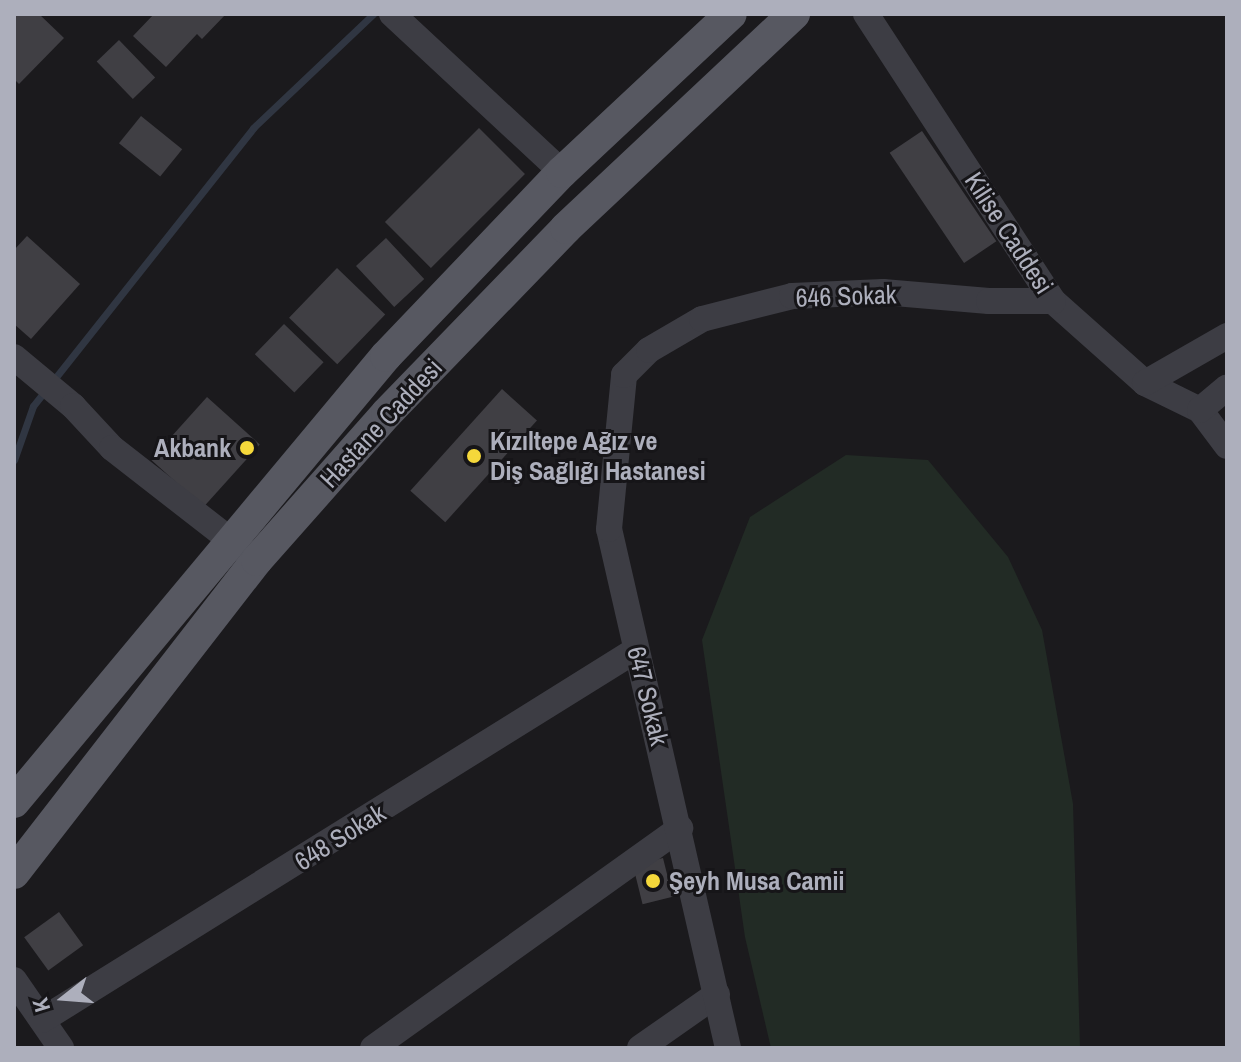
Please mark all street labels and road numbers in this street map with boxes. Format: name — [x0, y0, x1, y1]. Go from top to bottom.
street label: Kilise Caddesi — [958, 166, 1060, 300]
street label: 646 Sokak — [795, 279, 897, 313]
street label: Hastane Caddesi — [313, 352, 449, 494]
street label: 647 Sokak — [621, 643, 675, 749]
street label: 648 Sokak — [289, 797, 391, 877]

